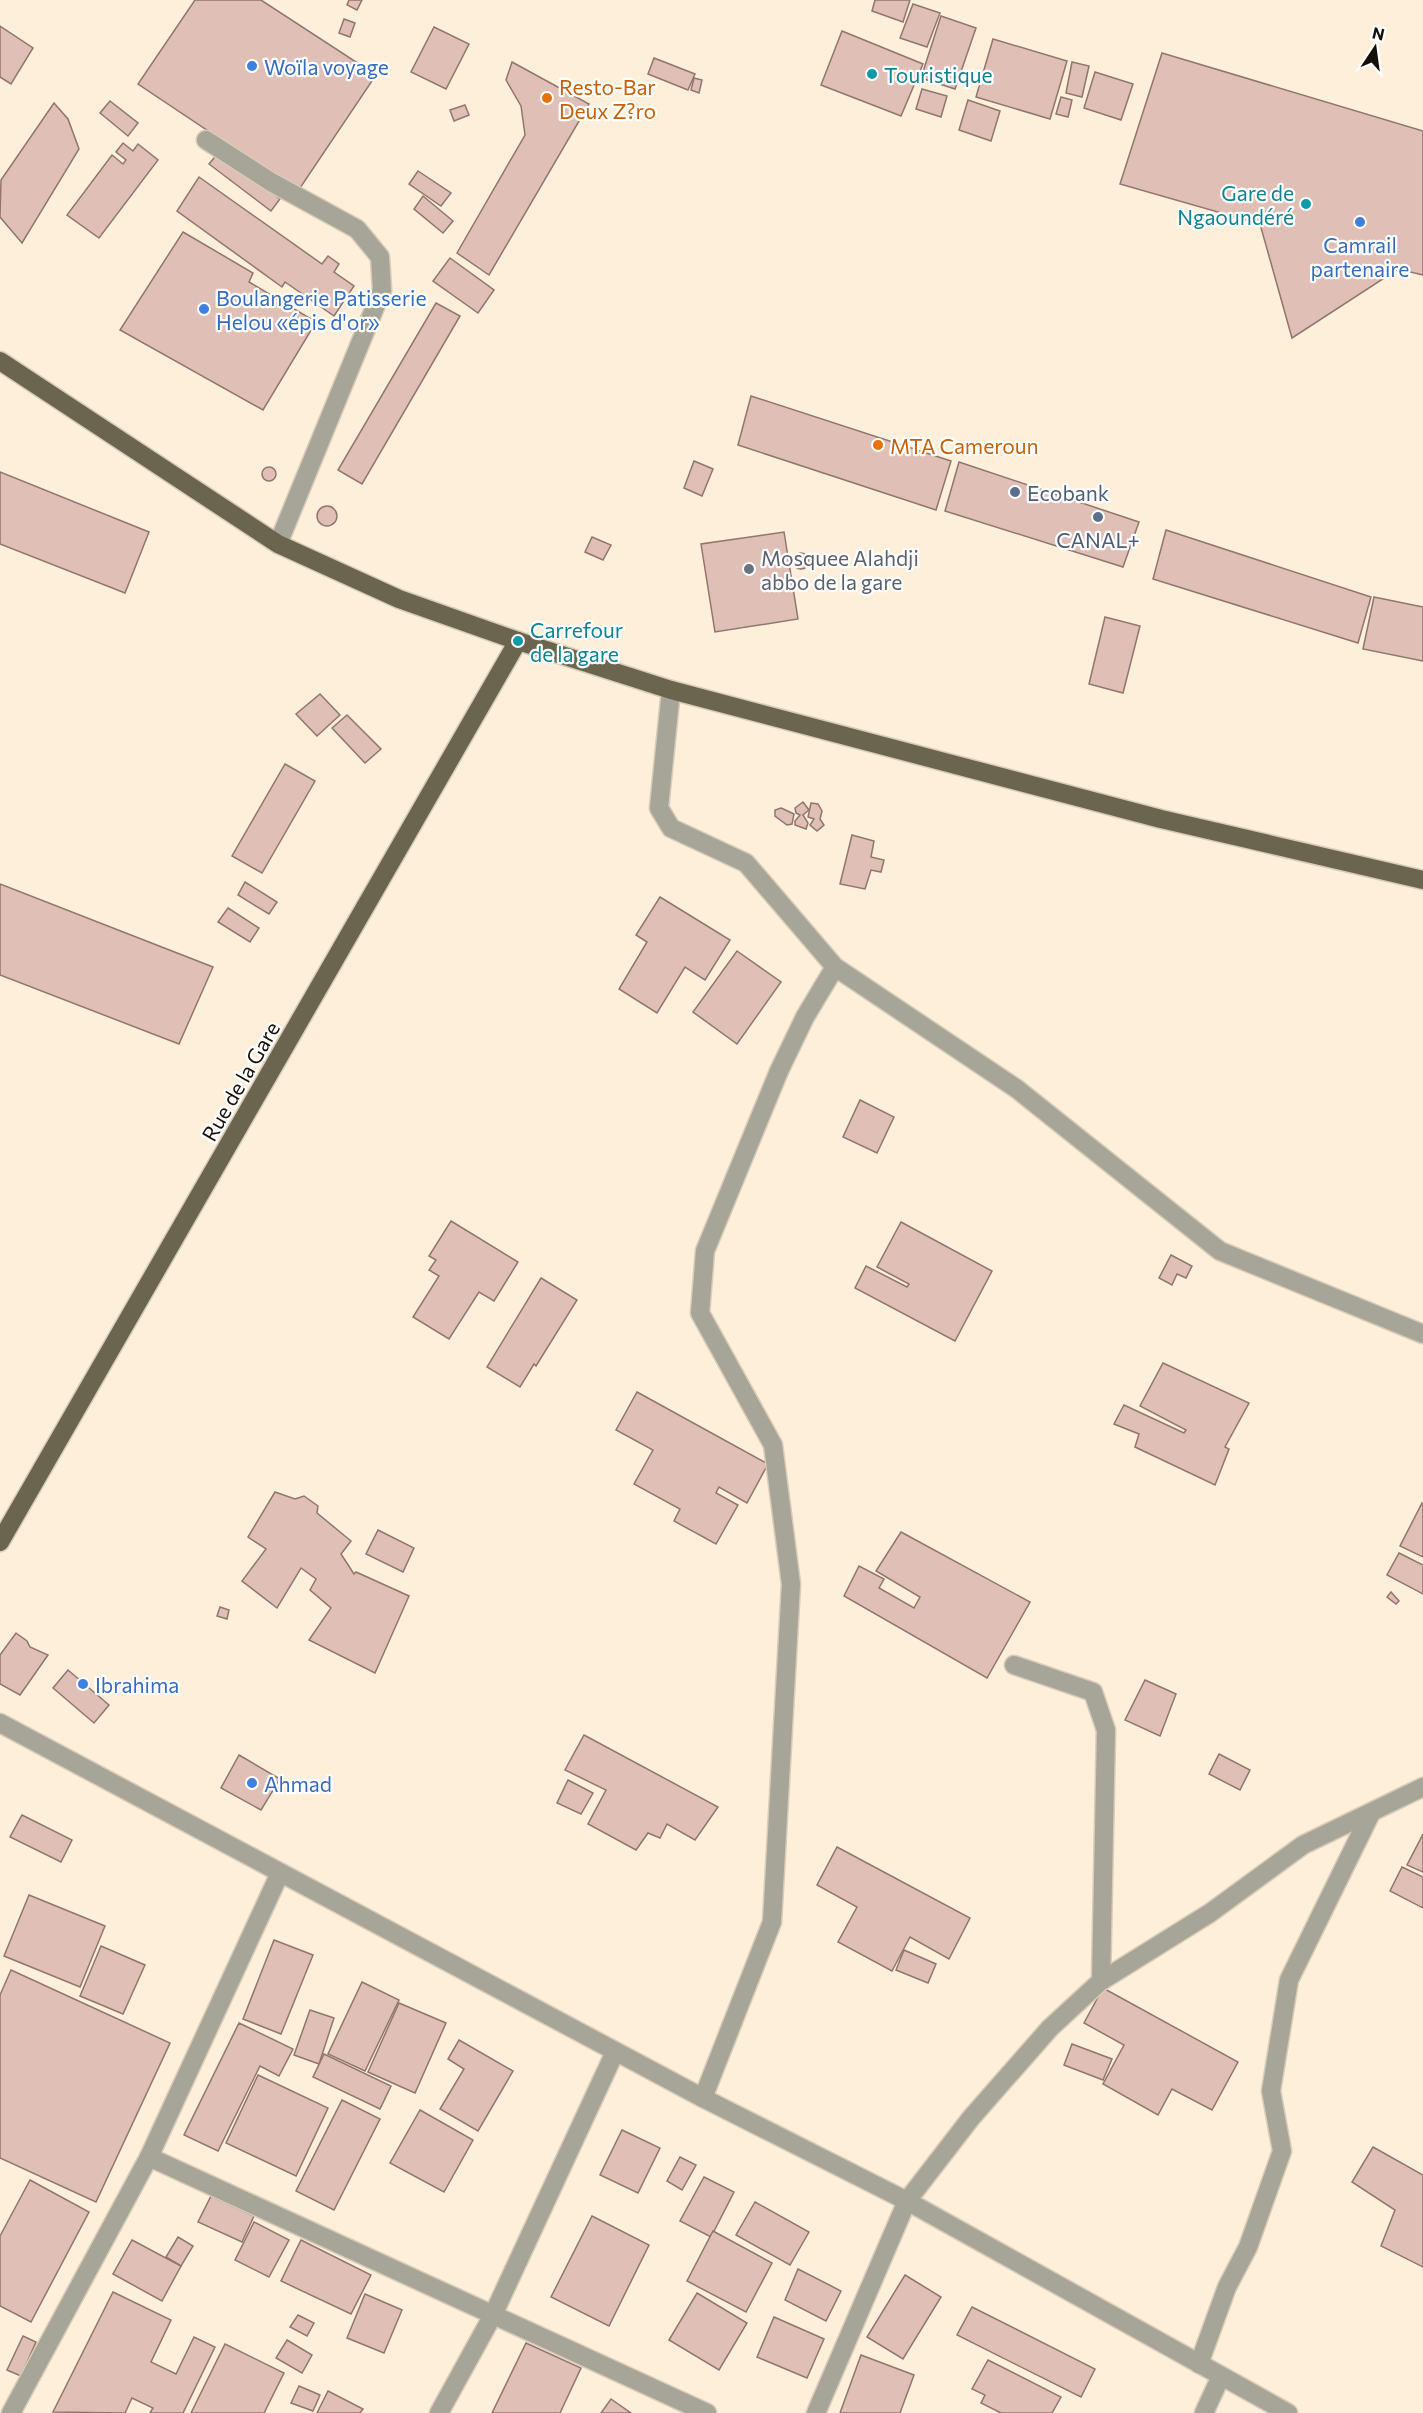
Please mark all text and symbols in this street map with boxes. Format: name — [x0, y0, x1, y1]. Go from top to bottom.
north arrow — [1345, 18, 1405, 78]
text: N — [1371, 22, 1386, 44]
place label: Woïla voyage — [264, 54, 389, 79]
marker: Woïla voyage — [245, 59, 259, 73]
place label: Touristique — [884, 62, 993, 87]
marker: Touristique — [865, 67, 879, 81]
place label: Resto-Bar Deux Z?ro — [559, 74, 656, 123]
marker: Resto-Bar Deux Z?ro — [540, 91, 554, 105]
place label: Gare de Ngaoundéré — [1177, 180, 1294, 229]
marker: Gare de Ngaoundéré — [1299, 197, 1313, 211]
marker: Camrail partenaire — [1353, 215, 1367, 229]
place label: Camrail partenaire — [1311, 232, 1409, 281]
place label: Boulangerie Patisserie Helou «épis d'or» — [216, 285, 427, 334]
marker: Boulangerie Patisserie Helou «épis d'or» — [197, 302, 211, 316]
place label: MTA Cameroun — [890, 433, 1039, 458]
marker: MTA Cameroun — [871, 438, 885, 452]
place label: Ecobank — [1027, 480, 1109, 505]
marker: Ecobank — [1008, 485, 1022, 499]
marker: CANAL+ — [1091, 510, 1105, 524]
place label: CANAL+ — [1056, 527, 1140, 552]
place label: Mosquee Alahdji abbo de la gare — [761, 545, 919, 594]
marker: Mosquee Alahdji abbo de la gare — [742, 562, 756, 576]
place label: Carrefour de la gare — [530, 617, 623, 666]
marker: Carrefour de la gare — [511, 634, 525, 648]
street label: Rue de la Gare — [196, 1017, 284, 1145]
place label: Ibrahima — [95, 1672, 179, 1697]
marker: Ibrahima — [76, 1677, 90, 1691]
place label: Ahmad — [264, 1771, 332, 1796]
marker: Ahmad — [245, 1776, 259, 1790]

